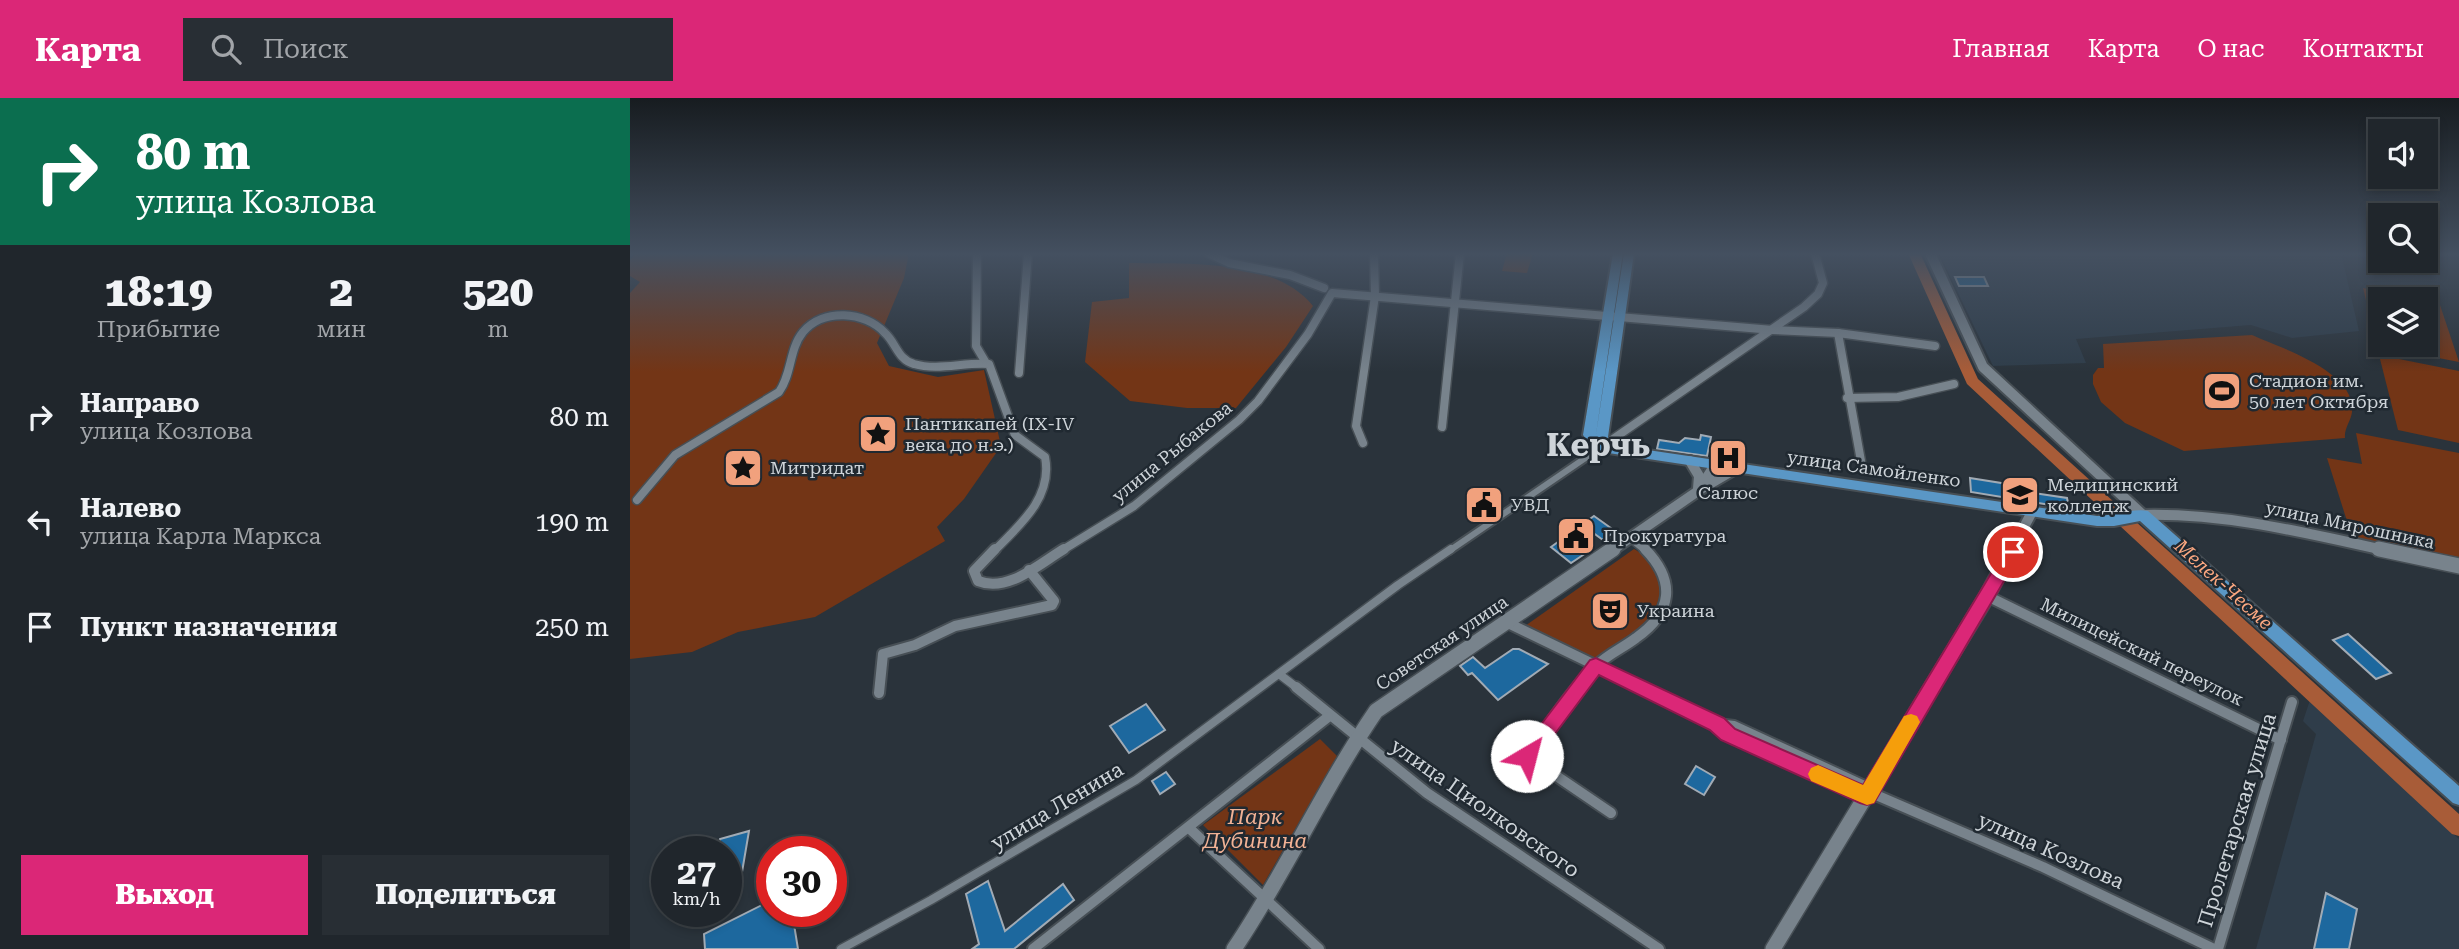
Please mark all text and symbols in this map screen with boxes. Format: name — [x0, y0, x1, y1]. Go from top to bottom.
search box — [183, 18, 673, 81]
text: Карта — [35, 30, 141, 69]
icon: search — [207, 30, 245, 68]
text: Поиск — [263, 34, 349, 64]
text: Главная — [1952, 35, 2050, 63]
text: Карта — [2088, 35, 2159, 63]
text: О нас — [2197, 35, 2264, 63]
text: Контакты — [2302, 35, 2424, 63]
map controls — [2368, 119, 2438, 357]
button: sound — [2368, 119, 2438, 189]
text: 80 m — [136, 124, 251, 181]
icon: right — [21, 126, 112, 217]
text: улица Козлова — [136, 183, 376, 221]
button: search — [2368, 203, 2438, 273]
text: 18:19 — [104, 267, 212, 316]
text: 2 — [330, 267, 353, 316]
text: 520 — [463, 267, 533, 316]
button: layers — [2368, 287, 2438, 357]
text: Прибытие — [97, 316, 220, 343]
text: мин — [317, 316, 366, 343]
text: m — [487, 316, 508, 343]
sports icon: Стадион им. 50 лет Октября — [2201, 370, 2243, 412]
place label: Стадион им. 50 лет Октября — [2249, 370, 2389, 412]
text: Направо — [80, 388, 200, 418]
street label: улица Рыбакова — [1107, 397, 1236, 506]
icon: right — [21, 398, 59, 436]
text: 80 m — [550, 402, 609, 432]
place icon: Пантикапей (IX-IV века до н.э.) — [857, 413, 899, 455]
place label: Пантикапей (IX-IV века до н.э.) — [905, 413, 1075, 455]
text: улица Козлова — [80, 418, 252, 445]
district label: Керчь — [1546, 426, 1650, 464]
hospital icon: Салюс — [1707, 437, 1749, 479]
street label: улица Самойленко — [1786, 446, 1962, 491]
place icon: Митридат — [722, 447, 764, 489]
place label: Митридат — [770, 457, 864, 478]
school or university icon: Медицинский колледж — [1999, 474, 2041, 516]
place label: Медицинский колледж — [2047, 474, 2178, 516]
place label: Салюс — [1698, 482, 1758, 503]
public building icon: УВД — [1463, 484, 1505, 526]
text: Налево — [80, 493, 181, 523]
place label: УВД — [1511, 494, 1549, 515]
street label: улица Мирошника — [2264, 496, 2437, 553]
icon: left — [21, 503, 59, 541]
text: 190 m — [535, 507, 609, 537]
public building icon: Прокуратура — [1555, 515, 1597, 557]
pin — [1983, 522, 2043, 582]
text: улица Карла Маркса — [80, 523, 321, 550]
place label: Прокуратура — [1603, 525, 1726, 546]
icon: arrive — [1994, 533, 2032, 571]
water label: Мелек-Чесме — [2169, 534, 2278, 635]
theatre icon: Украина — [1589, 590, 1631, 632]
street label: Советская улица — [1372, 591, 1512, 695]
street label: Милицейский переулок — [2037, 593, 2247, 710]
place label: Украина — [1637, 600, 1715, 621]
icon: arrive — [21, 608, 59, 646]
text: Пункт назначения — [80, 612, 337, 642]
text: 250 m — [535, 612, 609, 642]
street label: Пролетарская улица — [2193, 710, 2281, 930]
position arrow — [1490, 719, 1564, 793]
street label: улица Циолковского — [1386, 734, 1584, 882]
street label: улица Ленина — [986, 757, 1128, 855]
park label: Парк Дубинина — [1201, 805, 1307, 853]
street label: улица Козлова — [1974, 808, 2128, 894]
speed limit sign: 30 — [756, 836, 847, 927]
text: 27 — [677, 852, 716, 893]
button: Выход — [21, 855, 308, 935]
button: Поделиться — [322, 855, 609, 935]
text: km/h — [672, 888, 721, 909]

